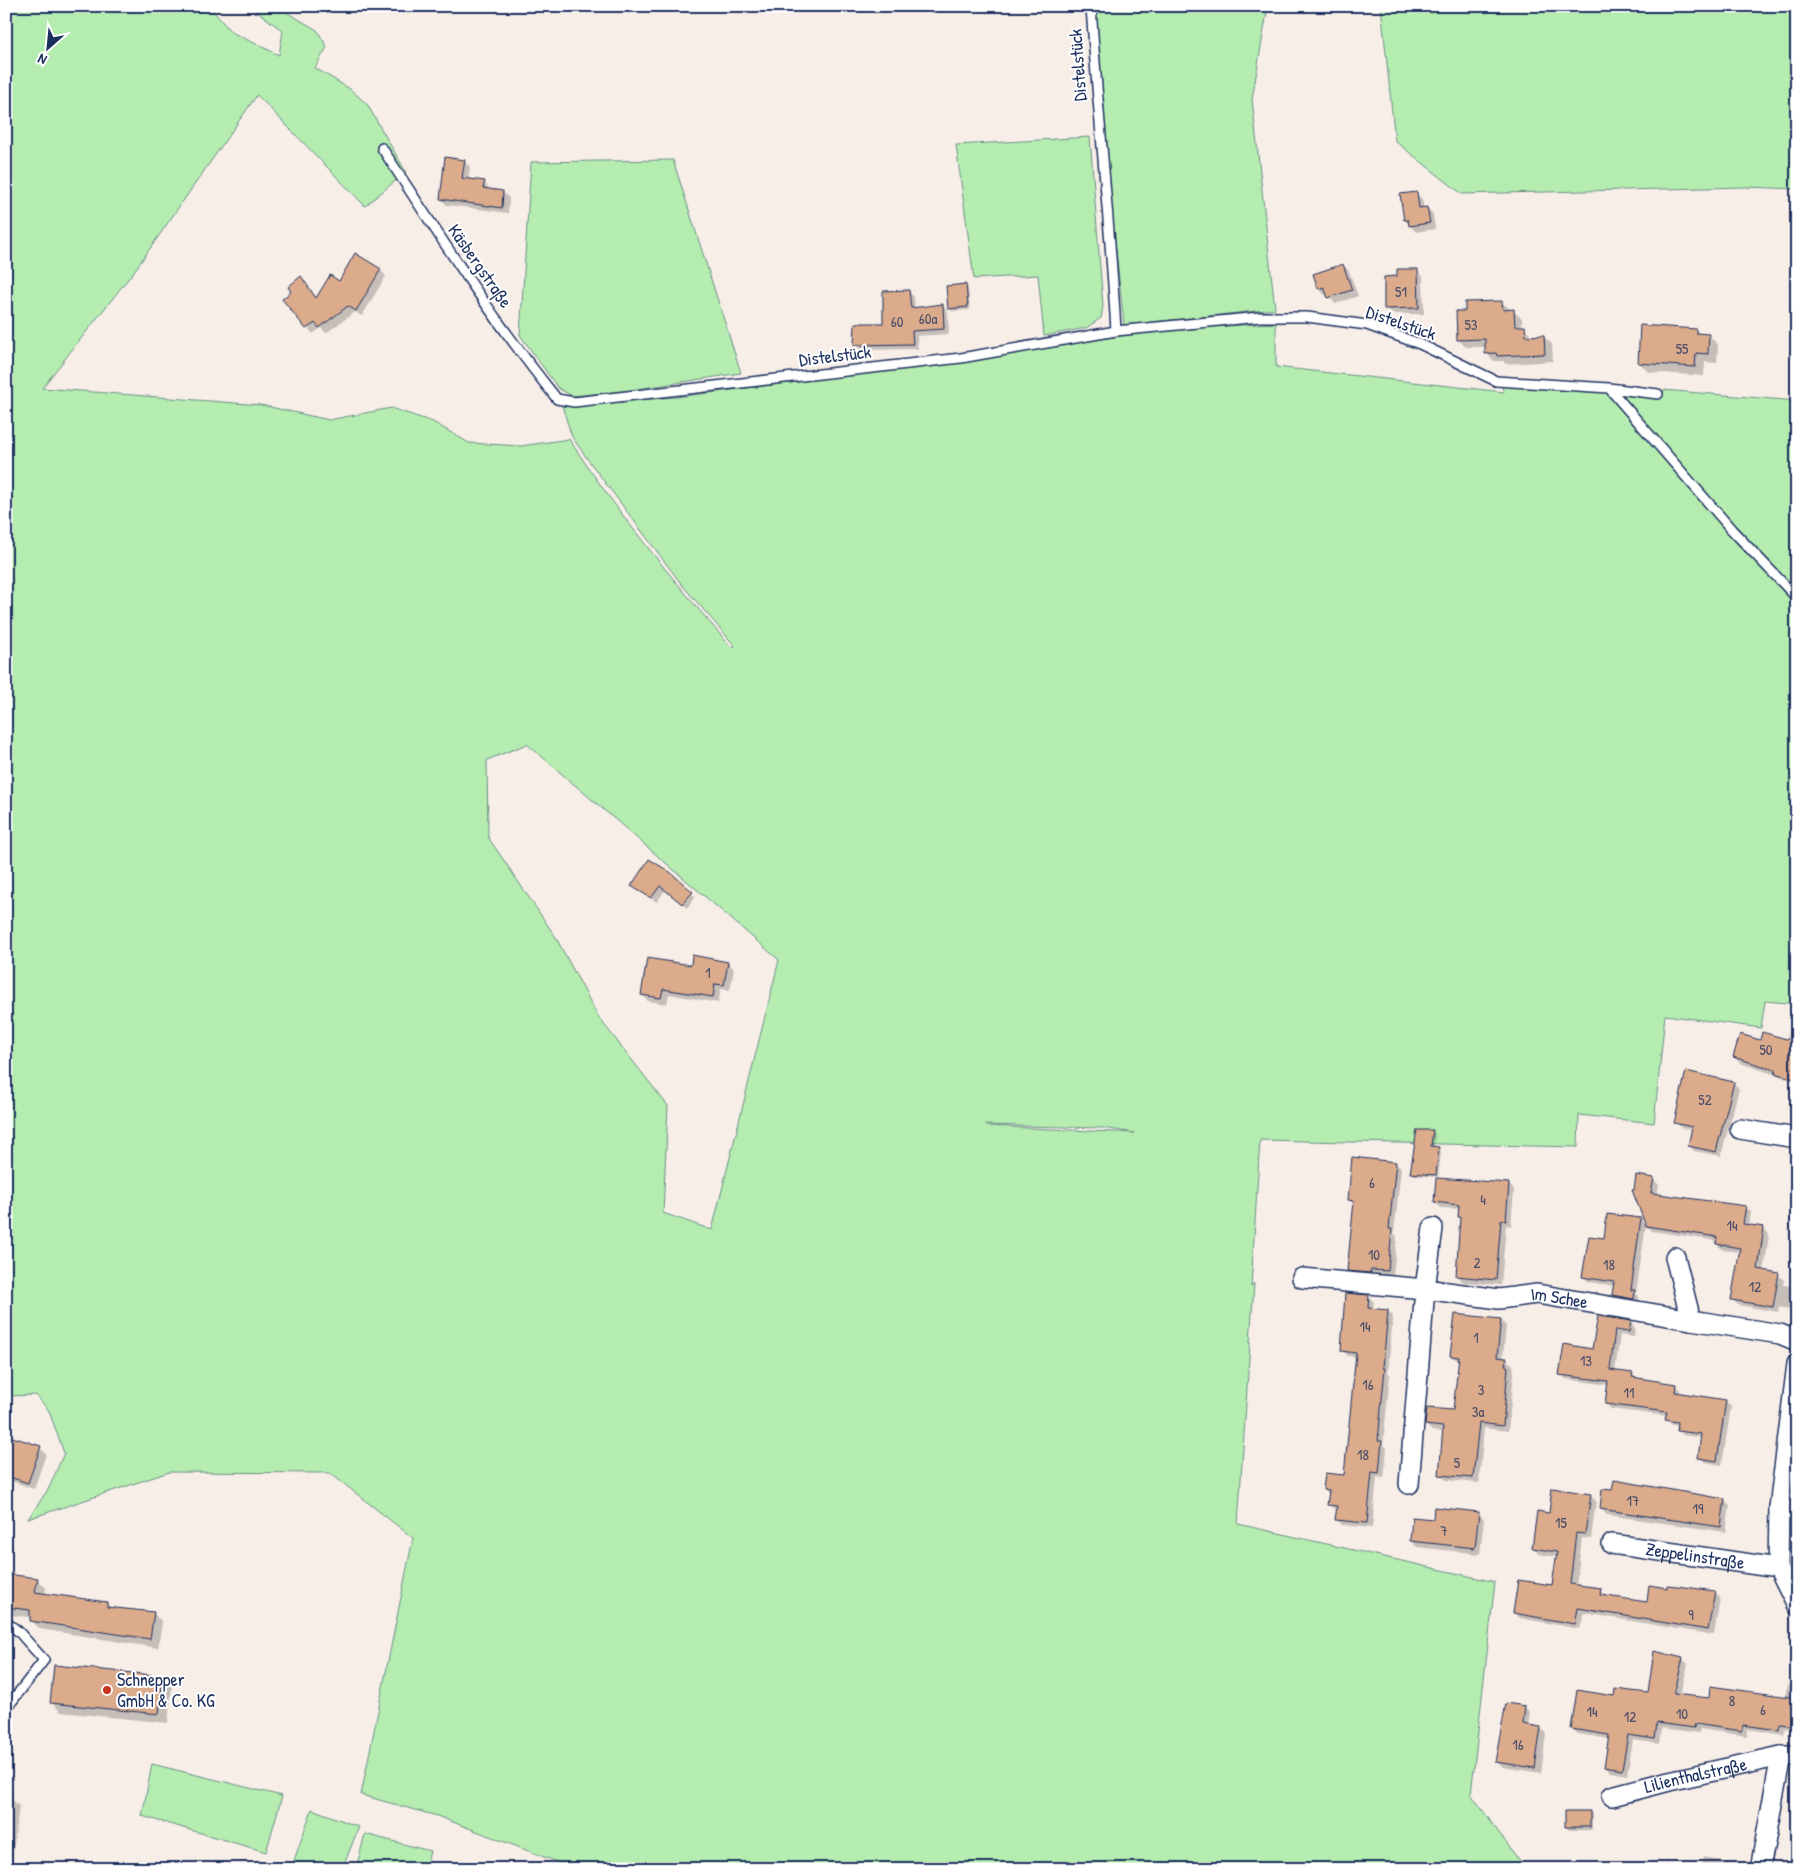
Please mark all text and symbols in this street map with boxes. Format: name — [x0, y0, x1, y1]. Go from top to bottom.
north arrow — [22, 22, 72, 72]
street label: Distelstück — [1062, 28, 1092, 102]
text: N — [34, 50, 50, 70]
street label: Käsbergstraße — [442, 219, 518, 312]
house number: 51 — [1395, 281, 1407, 302]
street label: Distelstück — [1363, 299, 1440, 346]
house number: 60a — [919, 308, 937, 329]
house number: 60 — [891, 311, 904, 332]
house number: 53 — [1464, 314, 1478, 335]
house number: 55 — [1676, 338, 1689, 359]
street label: Distelstück — [797, 339, 873, 372]
house number: 1 — [705, 962, 711, 983]
house number: 50 — [1759, 1039, 1773, 1060]
house number: 52 — [1698, 1089, 1712, 1110]
house number: 6 — [1369, 1172, 1375, 1193]
house number: 4 — [1480, 1189, 1486, 1210]
house number: 14 — [1726, 1215, 1738, 1236]
house number: 10 — [1368, 1244, 1380, 1265]
house number: 2 — [1473, 1252, 1481, 1273]
house number: 18 — [1603, 1254, 1615, 1275]
house number: 12 — [1749, 1276, 1761, 1297]
street label: Im Schee — [1529, 1281, 1590, 1314]
house number: 14 — [1359, 1316, 1371, 1337]
house number: 1 — [1473, 1327, 1479, 1348]
house number: 13 — [1580, 1350, 1592, 1371]
house number: 16 — [1362, 1374, 1374, 1395]
house number: 3 — [1478, 1379, 1485, 1400]
house number: 11 — [1624, 1382, 1634, 1403]
house number: 3a — [1472, 1401, 1484, 1422]
house number: 18 — [1357, 1444, 1369, 1465]
house number: 5 — [1454, 1452, 1461, 1473]
house number: 17 — [1627, 1490, 1639, 1511]
house number: 19 — [1693, 1498, 1704, 1519]
house number: 15 — [1555, 1512, 1568, 1533]
house number: 7 — [1440, 1520, 1448, 1541]
street label: Zeppelinstraße — [1644, 1536, 1746, 1575]
house number: 9 — [1688, 1604, 1694, 1625]
place label: Schnepper GmbH & Co. KG — [117, 1667, 215, 1713]
marker: Schnepper GmbH & Co. KG — [101, 1684, 113, 1696]
house number: 8 — [1729, 1690, 1735, 1711]
house number: 6 — [1760, 1699, 1766, 1720]
house number: 14 — [1586, 1701, 1598, 1722]
house number: 10 — [1676, 1703, 1688, 1724]
house number: 12 — [1624, 1706, 1636, 1727]
house number: 16 — [1512, 1734, 1524, 1755]
street label: Lilienthalstraße — [1641, 1751, 1749, 1799]

